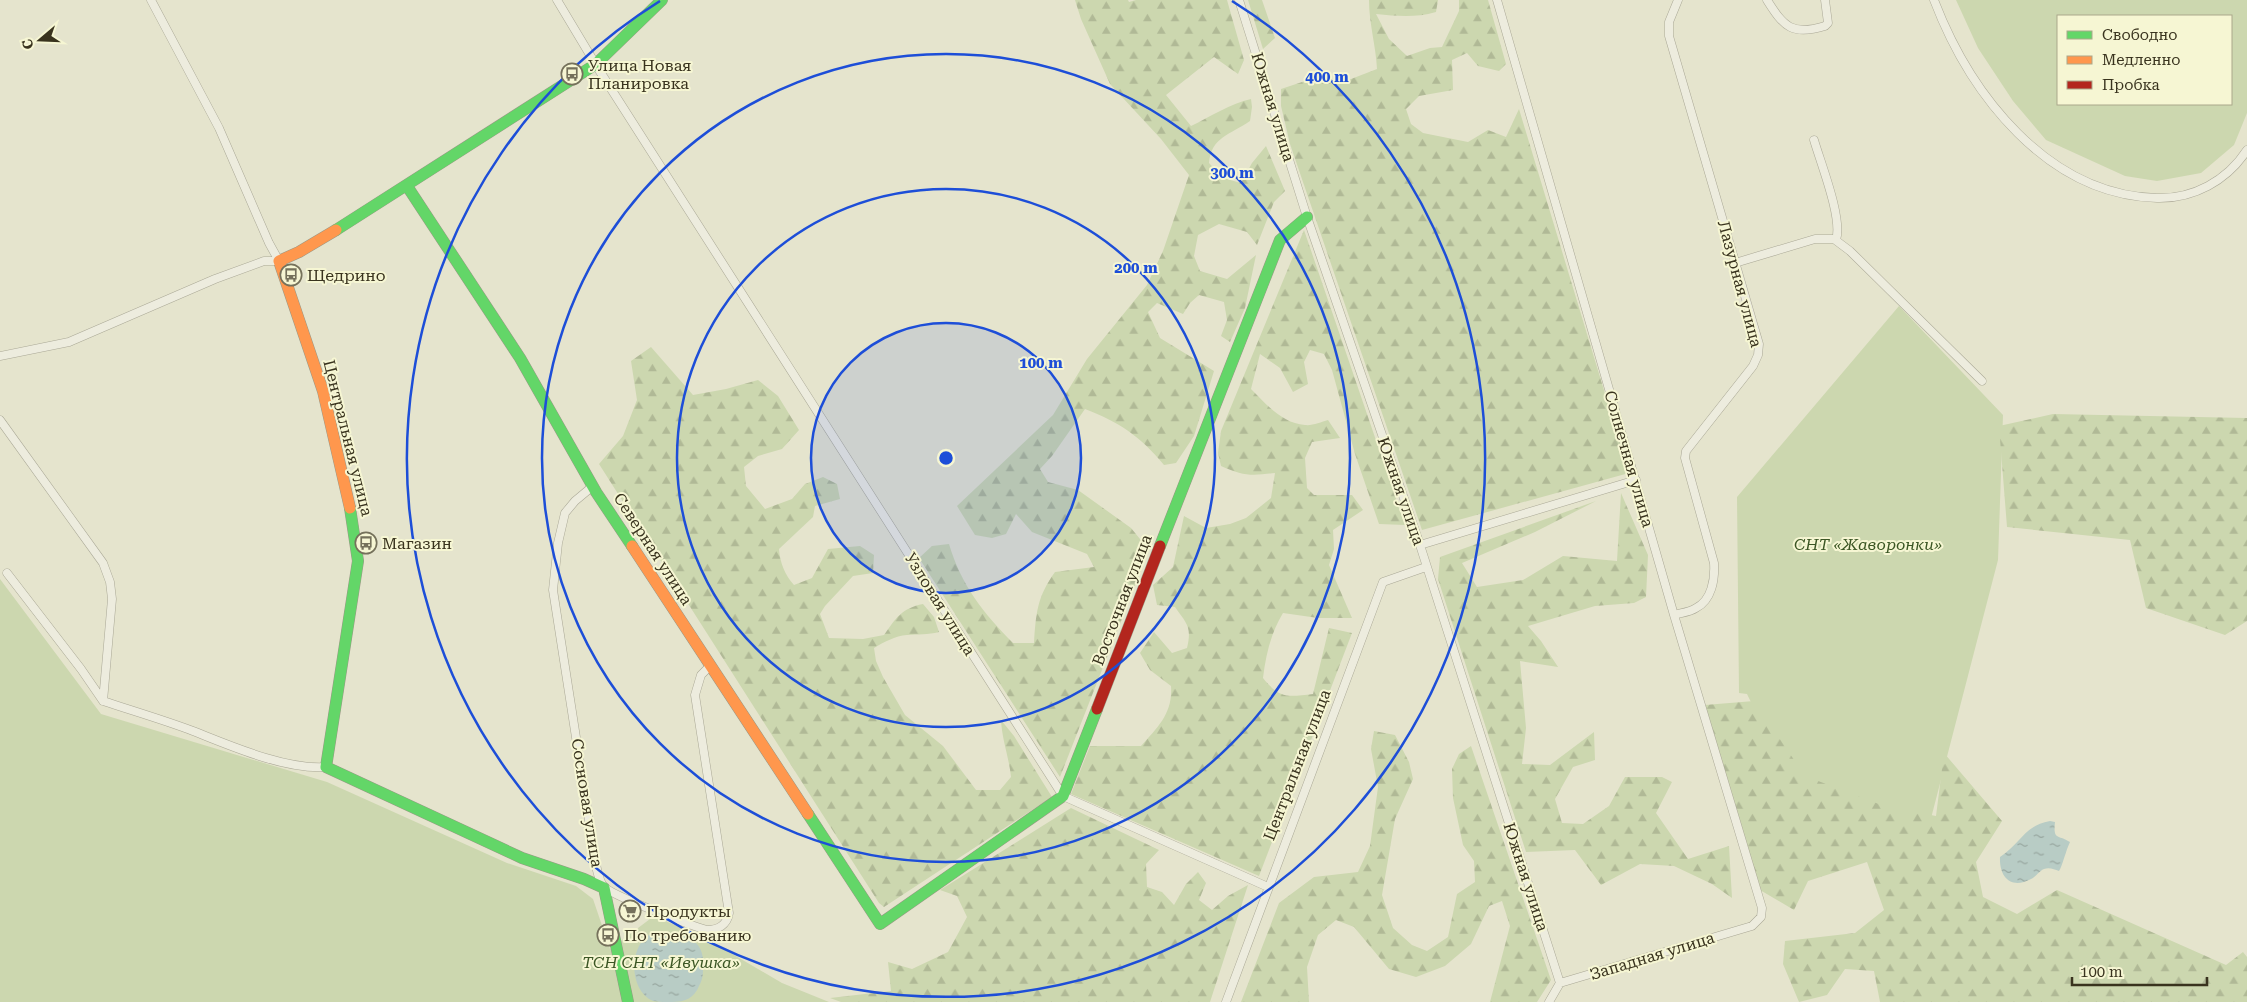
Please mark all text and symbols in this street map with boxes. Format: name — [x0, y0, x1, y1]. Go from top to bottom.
north arrow — [15, 15, 65, 65]
legend — [2057, 15, 2232, 105]
text: Свободно — [2102, 26, 2177, 44]
text: С — [18, 37, 37, 51]
street label: Южная улица — [1247, 50, 1299, 164]
text: Медленно — [2102, 51, 2181, 69]
place label: Улица Новая Планировка — [588, 56, 691, 93]
bus stop icon: Улица Новая Планировка — [560, 62, 584, 86]
text: 400 m — [1305, 68, 1349, 86]
text: Пробка — [2102, 76, 2160, 94]
text: 300 m — [1210, 164, 1254, 182]
street label: Лазурная улица — [1714, 218, 1766, 350]
text: 200 m — [1114, 259, 1158, 277]
bus stop icon: Щедрино — [279, 263, 303, 287]
place label: Щедрино — [307, 266, 386, 285]
text: 100 m — [1019, 354, 1063, 372]
street label: Центральная улица — [319, 358, 377, 518]
street label: Солнечная улица — [1600, 388, 1658, 530]
street label: Южная улица — [1374, 434, 1429, 548]
centre of rings — [937, 449, 955, 467]
street label: Северная улица — [610, 489, 696, 609]
bus stop icon: Магазин — [354, 531, 378, 555]
street label: Восточная улица — [1088, 531, 1156, 668]
place label: Магазин — [382, 534, 452, 553]
park label: СНТ «Жаворонки» — [1794, 535, 1942, 554]
street label: Узловая улица — [901, 549, 979, 659]
street label: Центральная улица — [1259, 686, 1335, 843]
street label: Сосновая улица — [567, 737, 607, 869]
street label: Южная улица — [1499, 820, 1553, 934]
supermarket icon: Продукты — [618, 899, 642, 923]
place label: Продукты — [646, 902, 731, 921]
bus stop icon: По требованию — [596, 923, 620, 947]
place label: По требованию — [624, 926, 752, 945]
street label: Западная улица — [1587, 928, 1717, 984]
park label: ТСН СНТ «Ивушка» — [582, 953, 740, 972]
scale bar — [2072, 954, 2207, 986]
text: 100 m — [2080, 963, 2123, 981]

